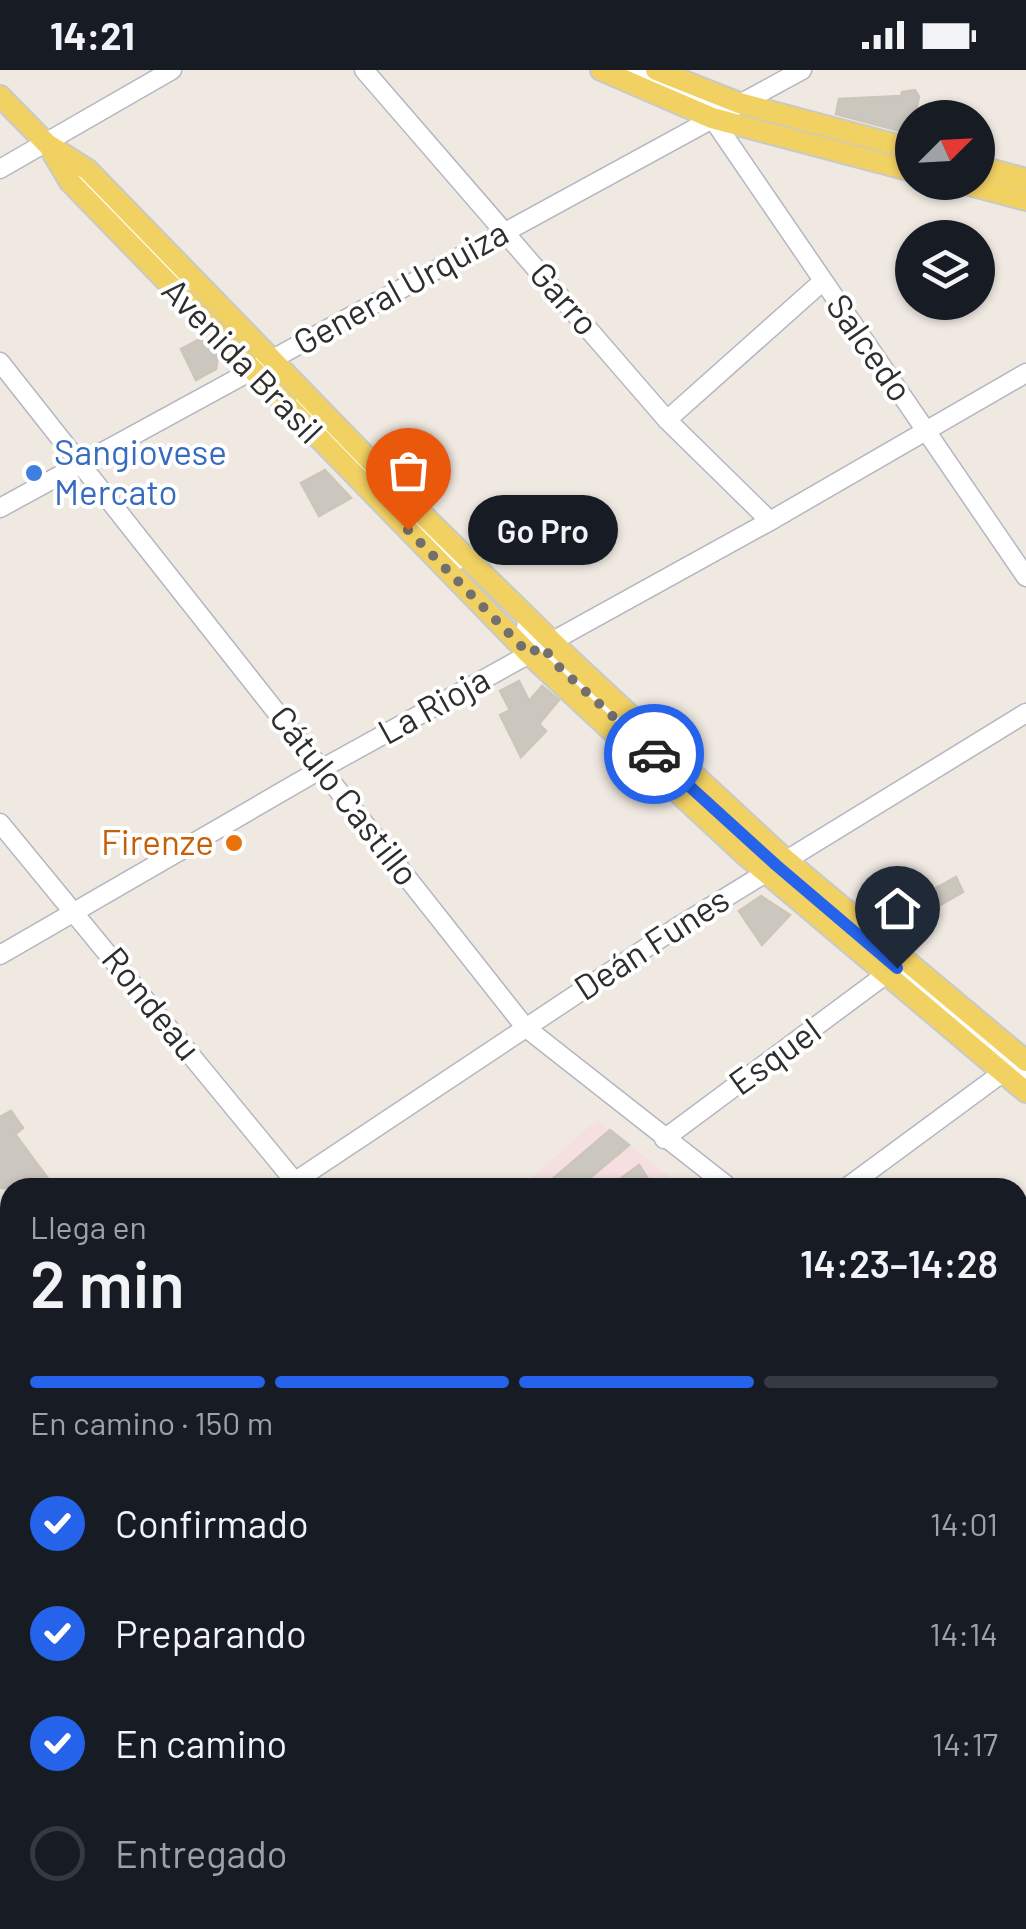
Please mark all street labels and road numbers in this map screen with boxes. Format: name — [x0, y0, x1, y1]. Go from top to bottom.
street label: General Urquiza — [286, 210, 514, 362]
street label: Garro — [522, 252, 609, 343]
street label: Avenida Brasil — [154, 268, 333, 451]
street label: Salcedo — [819, 285, 923, 409]
street label: La Rioja — [370, 657, 496, 752]
street label: Cátulo Castillo — [262, 696, 429, 893]
street label: Deán Funes — [566, 877, 736, 1008]
street label: Rondeau — [94, 938, 211, 1068]
street label: Esquel — [720, 1008, 828, 1103]

